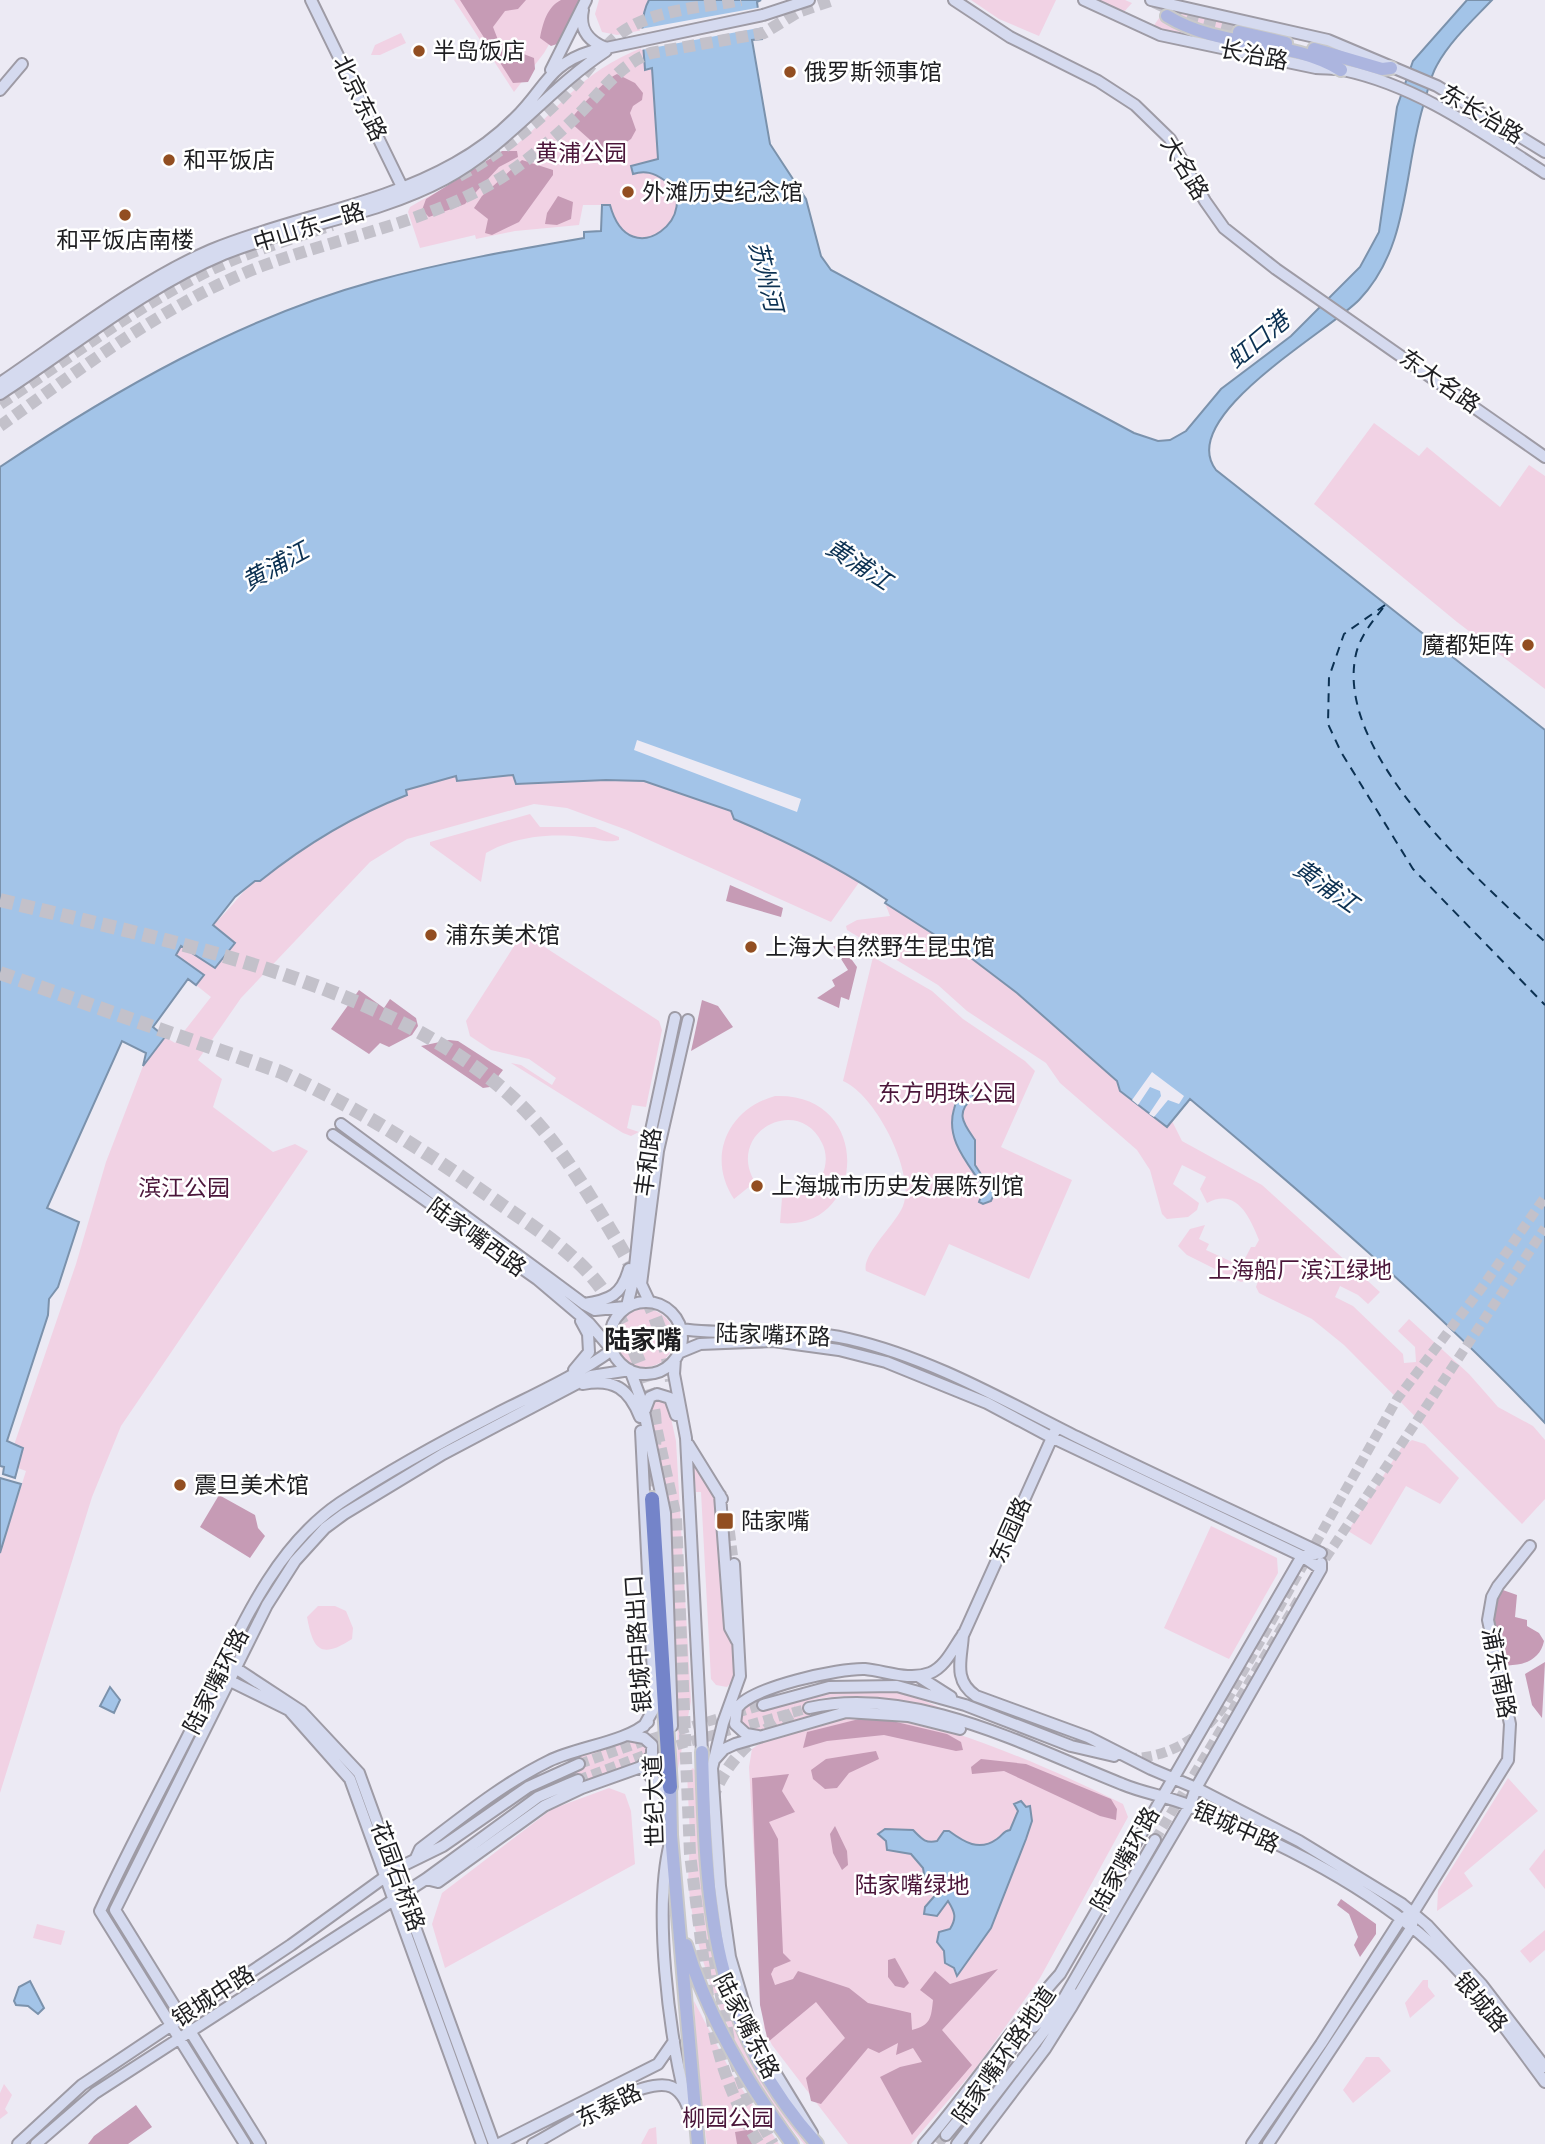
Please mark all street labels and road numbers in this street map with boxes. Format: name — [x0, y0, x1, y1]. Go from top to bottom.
street label: 长治路 — [1217, 35, 1291, 75]
street label: 北京东路 — [327, 51, 393, 145]
street label: 东长治路 — [1435, 78, 1529, 150]
street label: 大名路 — [1155, 131, 1215, 205]
street label: 中山东一路 — [250, 197, 368, 257]
street label: 东大名路 — [1394, 343, 1486, 419]
street label: 丰和路 — [629, 1126, 667, 1198]
street label: 陆家嘴西路 — [422, 1192, 532, 1282]
street label: 陆家嘴环路 — [715, 1319, 831, 1351]
street label: 东园路 — [983, 1493, 1037, 1567]
street label: 银城中路出口 — [619, 1574, 657, 1714]
street label: 陆家嘴环路 — [177, 1623, 255, 1739]
street label: 浦东南路 — [1476, 1625, 1522, 1721]
street label: 世纪大道 — [638, 1755, 670, 1847]
street label: 银城中路 — [1188, 1796, 1284, 1858]
street label: 陆家嘴环路 — [1085, 1802, 1165, 1916]
street label: 花园石桥路 — [365, 1817, 431, 1935]
street label: 银城中路 — [167, 1959, 259, 2033]
street label: 银城路 — [1448, 1967, 1514, 2037]
street label: 陆家嘴东路 — [708, 1968, 786, 2084]
street label: 陆家嘴环路地道 — [946, 1981, 1062, 2129]
street label: 东泰路 — [572, 2077, 646, 2133]

